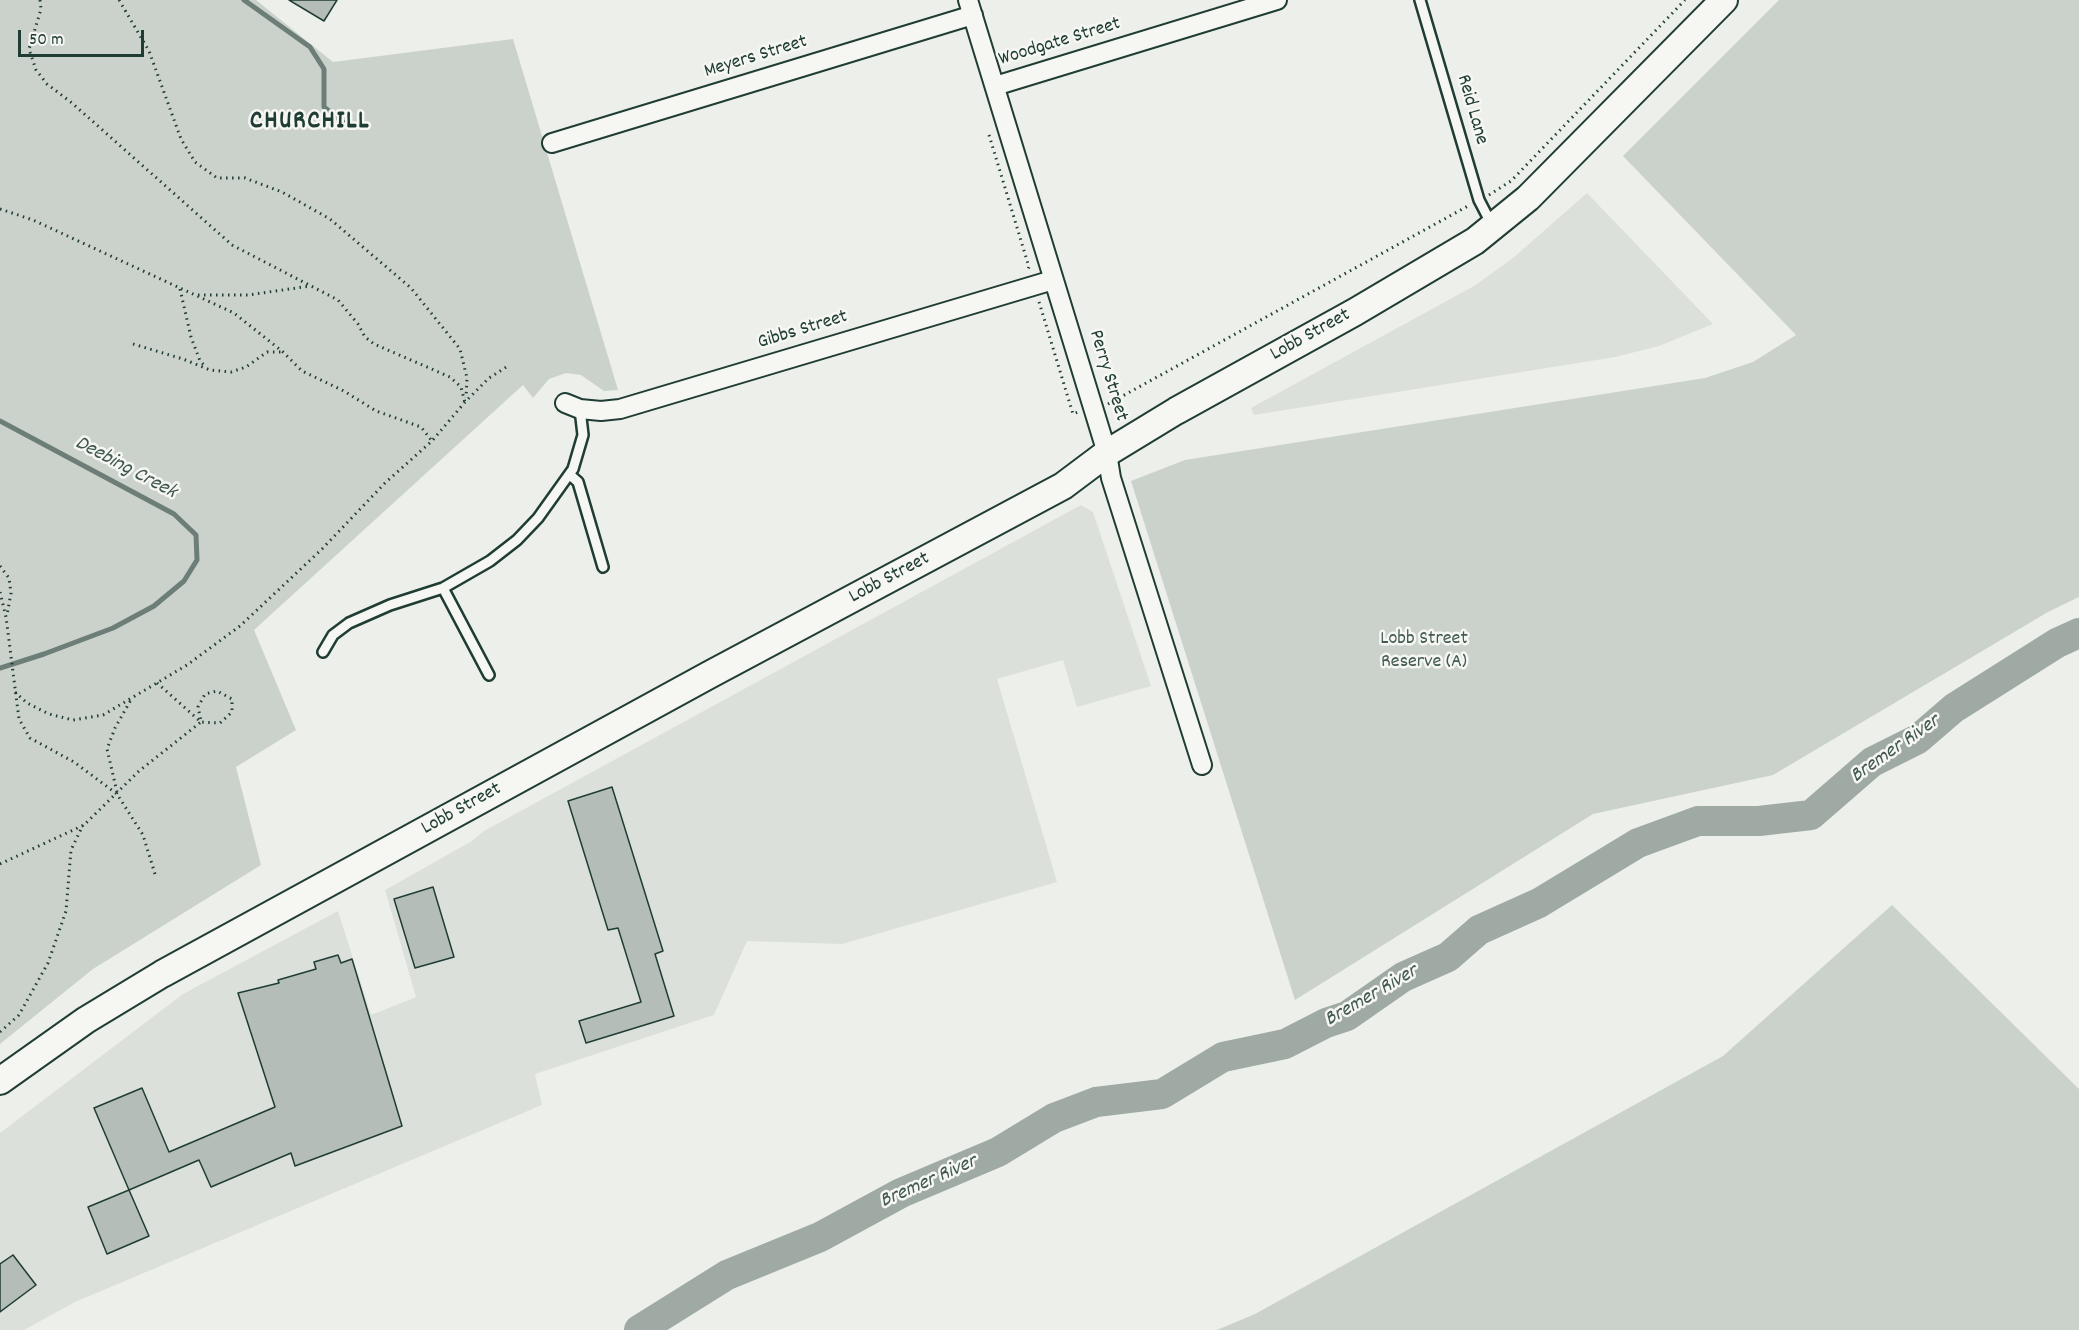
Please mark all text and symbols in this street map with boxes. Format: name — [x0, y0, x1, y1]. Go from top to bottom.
street label: Woodgate Street — [996, 13, 1124, 73]
scale bar — [21, 18, 147, 56]
text: 50 m — [29, 28, 64, 53]
street label: Meyers Street — [702, 31, 810, 85]
street label: Reid Lane — [1450, 72, 1492, 148]
district label: CHURCHILL — [250, 107, 370, 139]
street label: Lobb Street — [1267, 304, 1355, 368]
street label: Gibbs Street — [755, 306, 851, 356]
street label: Perry Street — [1082, 328, 1132, 424]
water label: Deebing Creek — [70, 432, 180, 506]
street label: Lobb Street — [846, 548, 934, 610]
park label: Lobb Street Reserve (A) — [1380, 628, 1468, 675]
water label: Bremer River — [1847, 710, 1945, 790]
street label: Lobb Street — [418, 778, 506, 842]
water label: Bremer River — [1321, 960, 1423, 1034]
water label: Bremer River — [877, 1151, 981, 1215]

